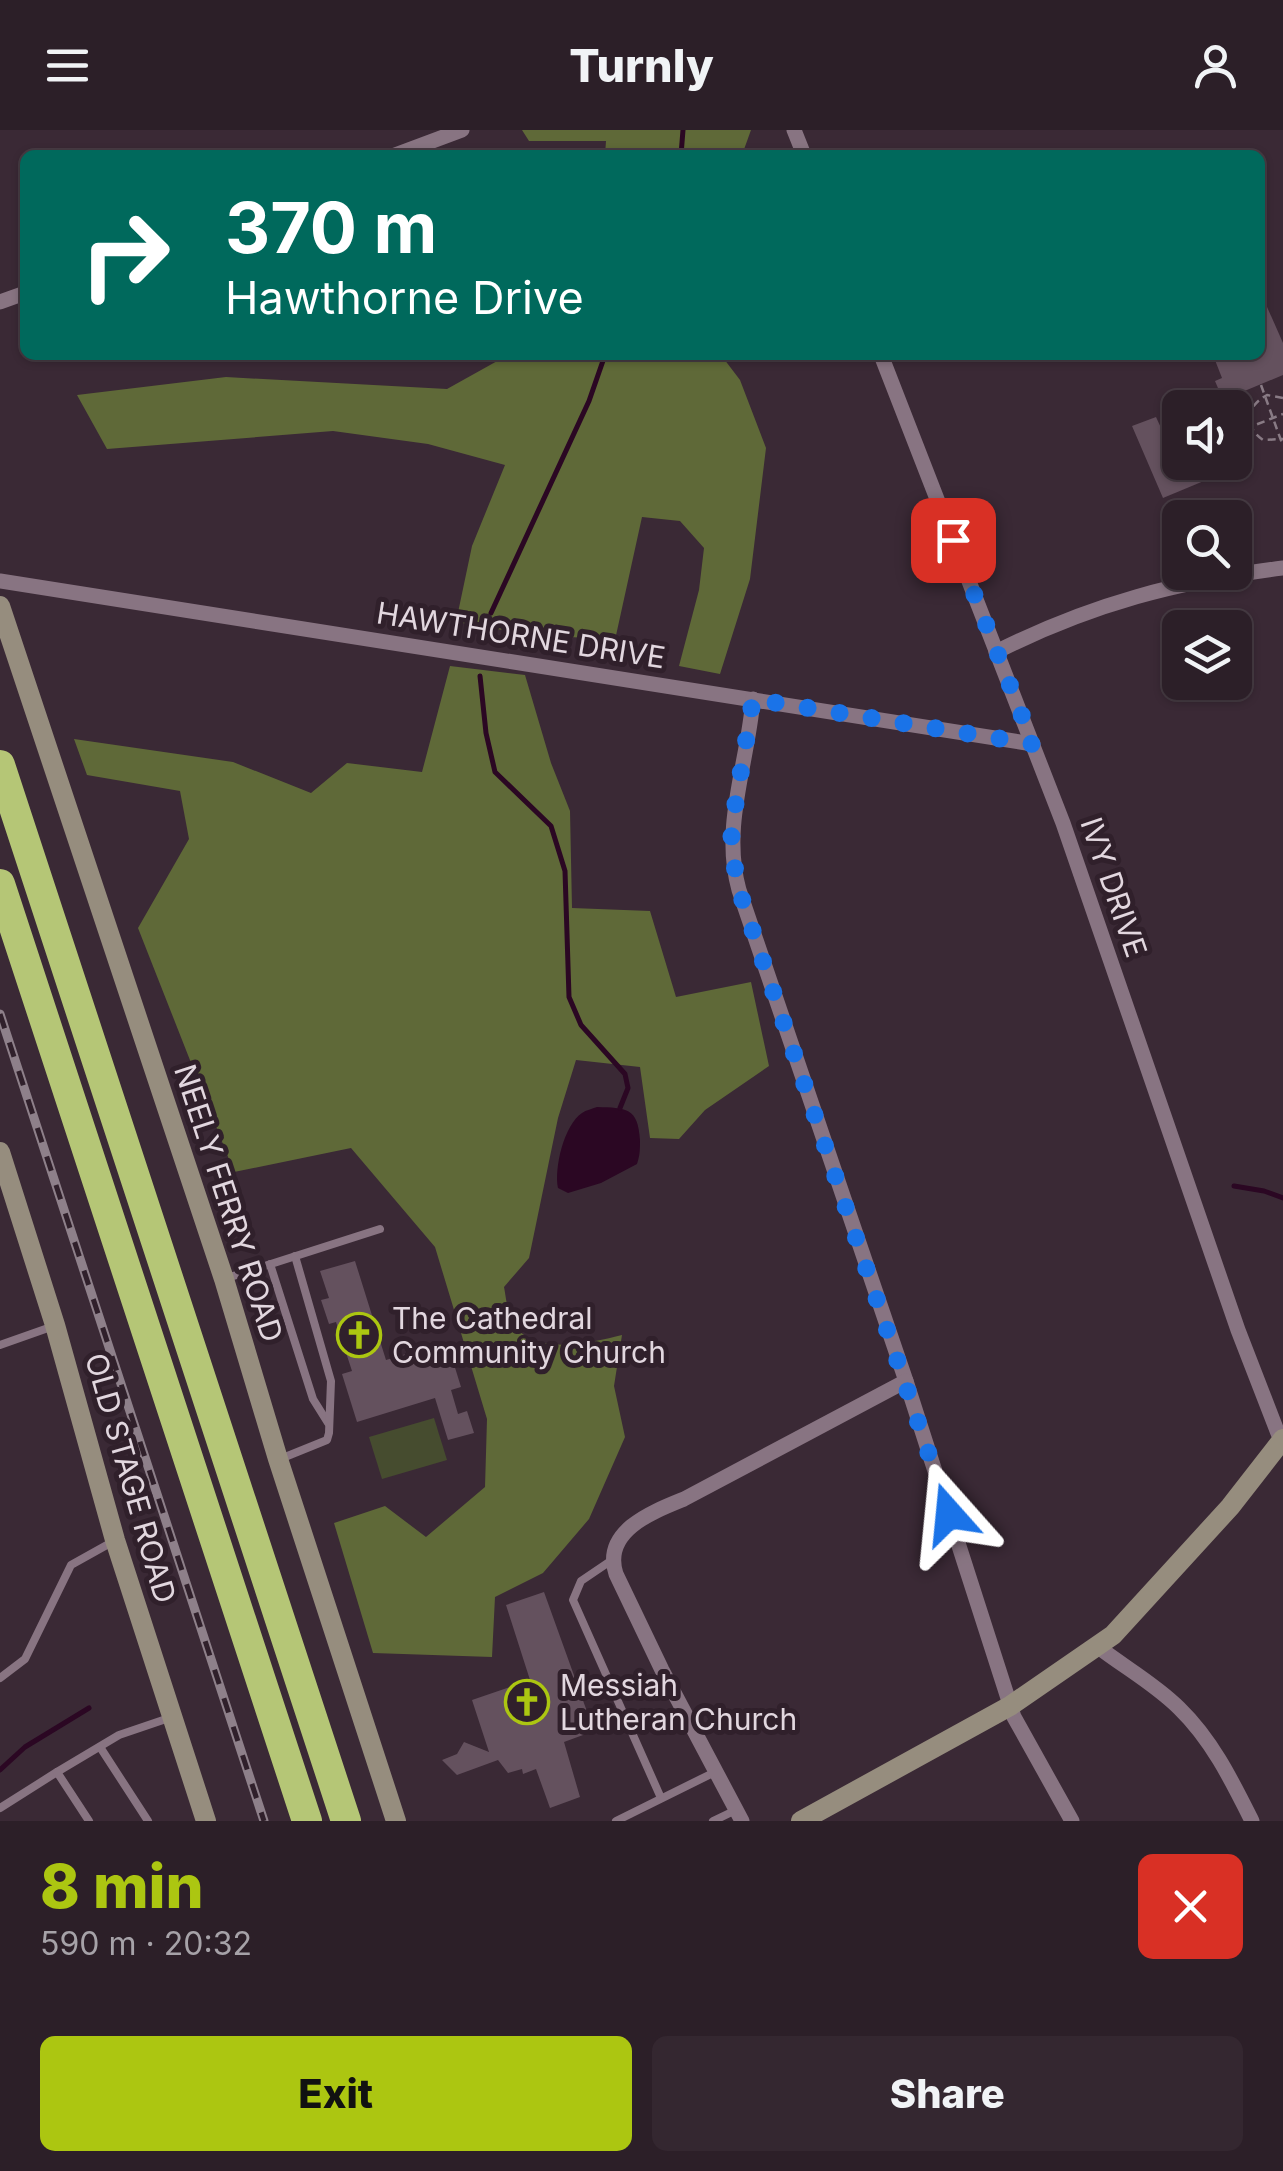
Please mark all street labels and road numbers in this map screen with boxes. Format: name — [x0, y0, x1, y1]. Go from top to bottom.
street label: HAWTHORNE DRIVE — [374, 594, 668, 676]
street label: IVY DRIVE — [1073, 812, 1155, 962]
street label: NEELY FERRY ROAD — [167, 1060, 291, 1346]
street label: OLD STAGE ROAD — [78, 1349, 184, 1607]

